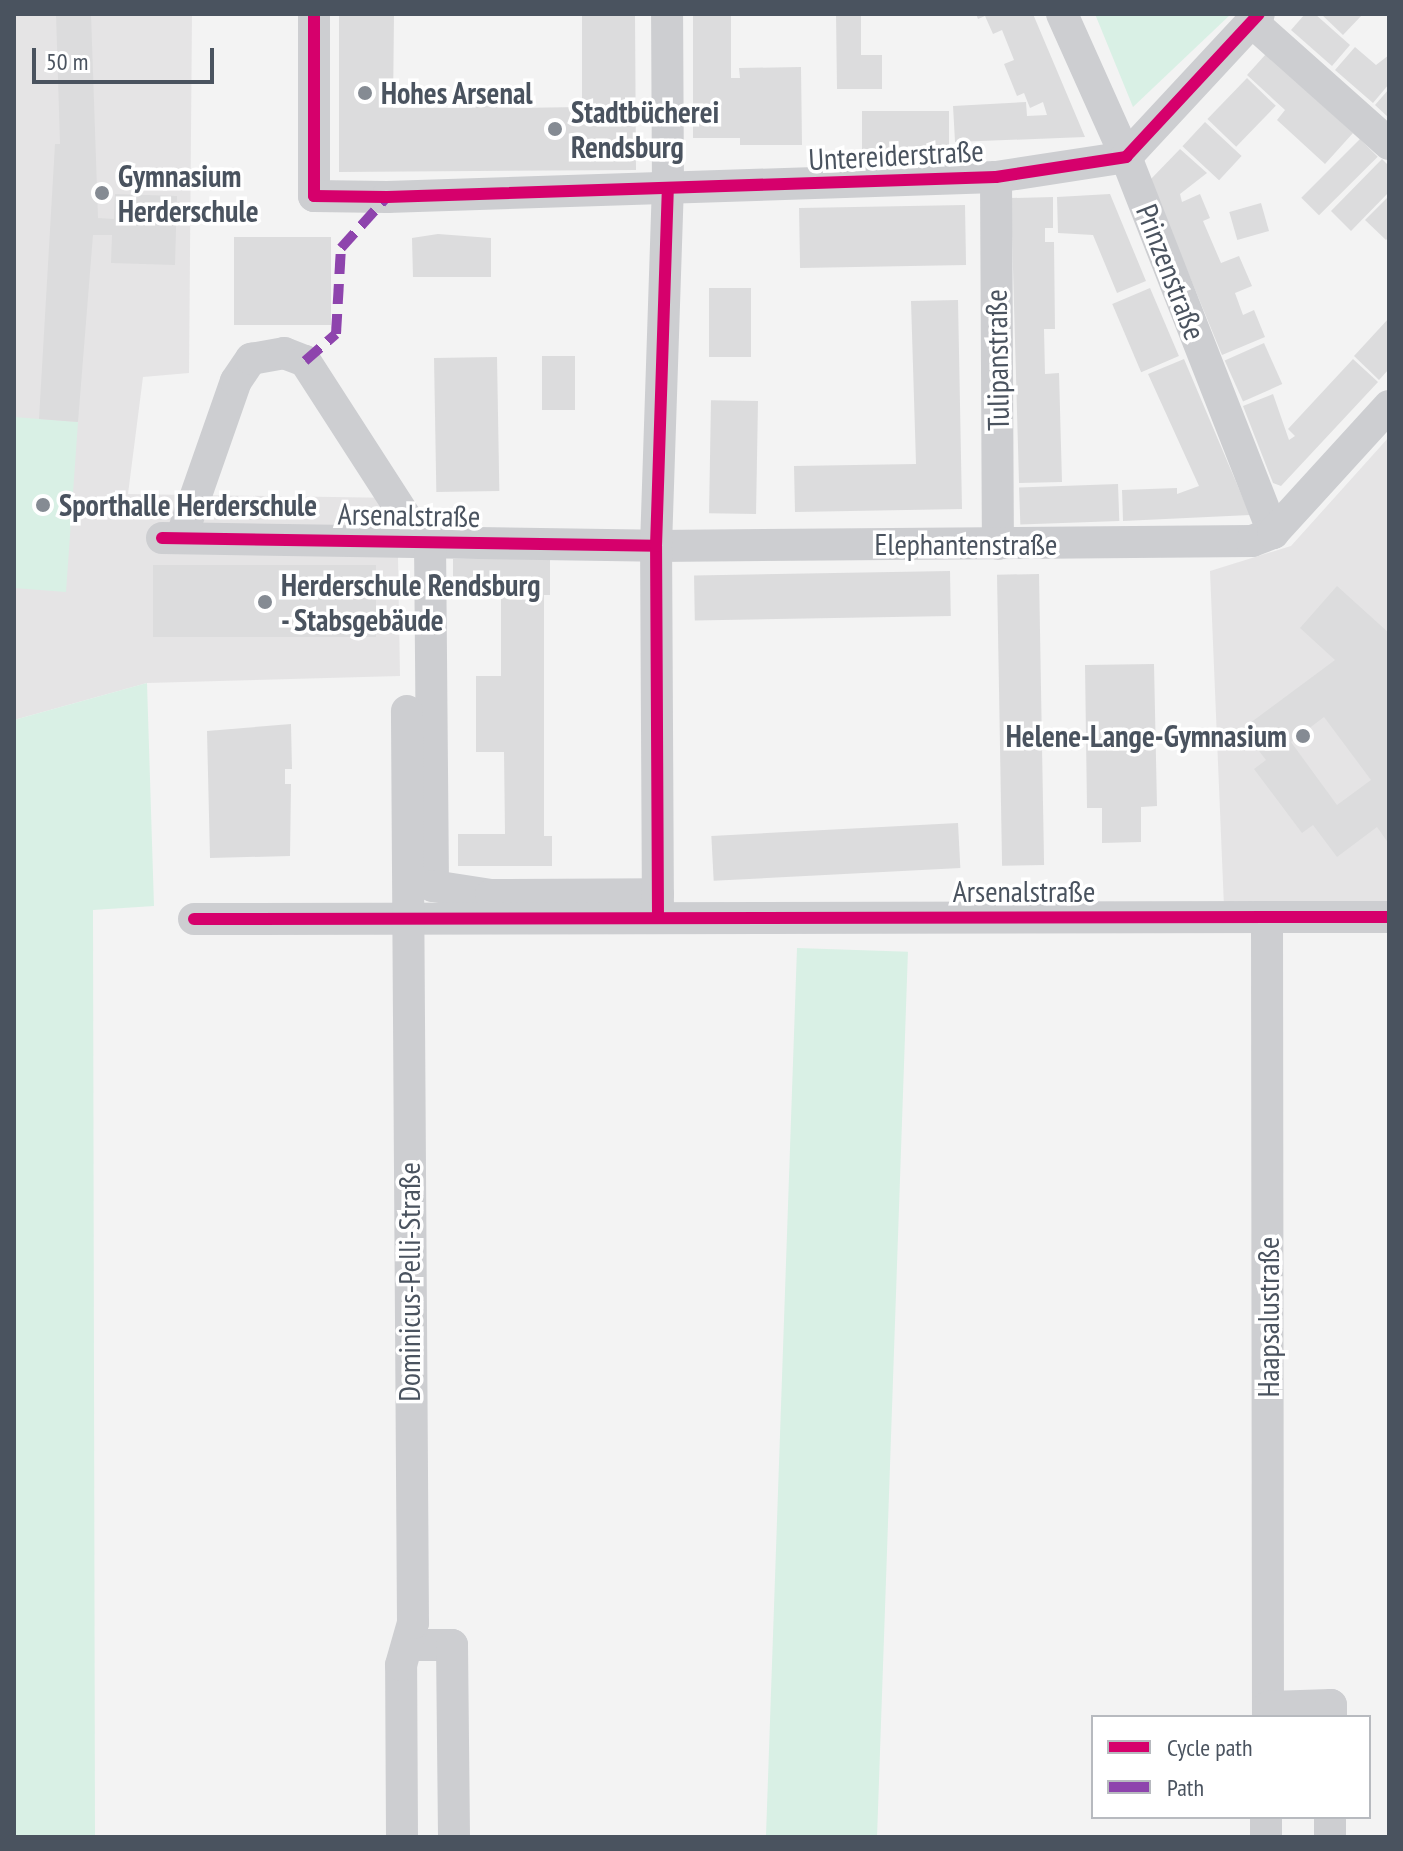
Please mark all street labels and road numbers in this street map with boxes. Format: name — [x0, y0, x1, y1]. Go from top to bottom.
street label: Untereiderstraße — [807, 132, 985, 178]
street label: Prinzenstraße — [1129, 199, 1213, 345]
street label: Tulipanstraße — [978, 289, 1016, 431]
street label: Arsenalstraße — [337, 496, 481, 534]
street label: Elephantenstraße — [875, 526, 1057, 562]
street label: Arsenalstraße — [953, 873, 1095, 909]
street label: Dominicus-Pelli-Straße — [391, 1162, 427, 1402]
street label: Haapsalustraße — [1250, 1237, 1286, 1397]

